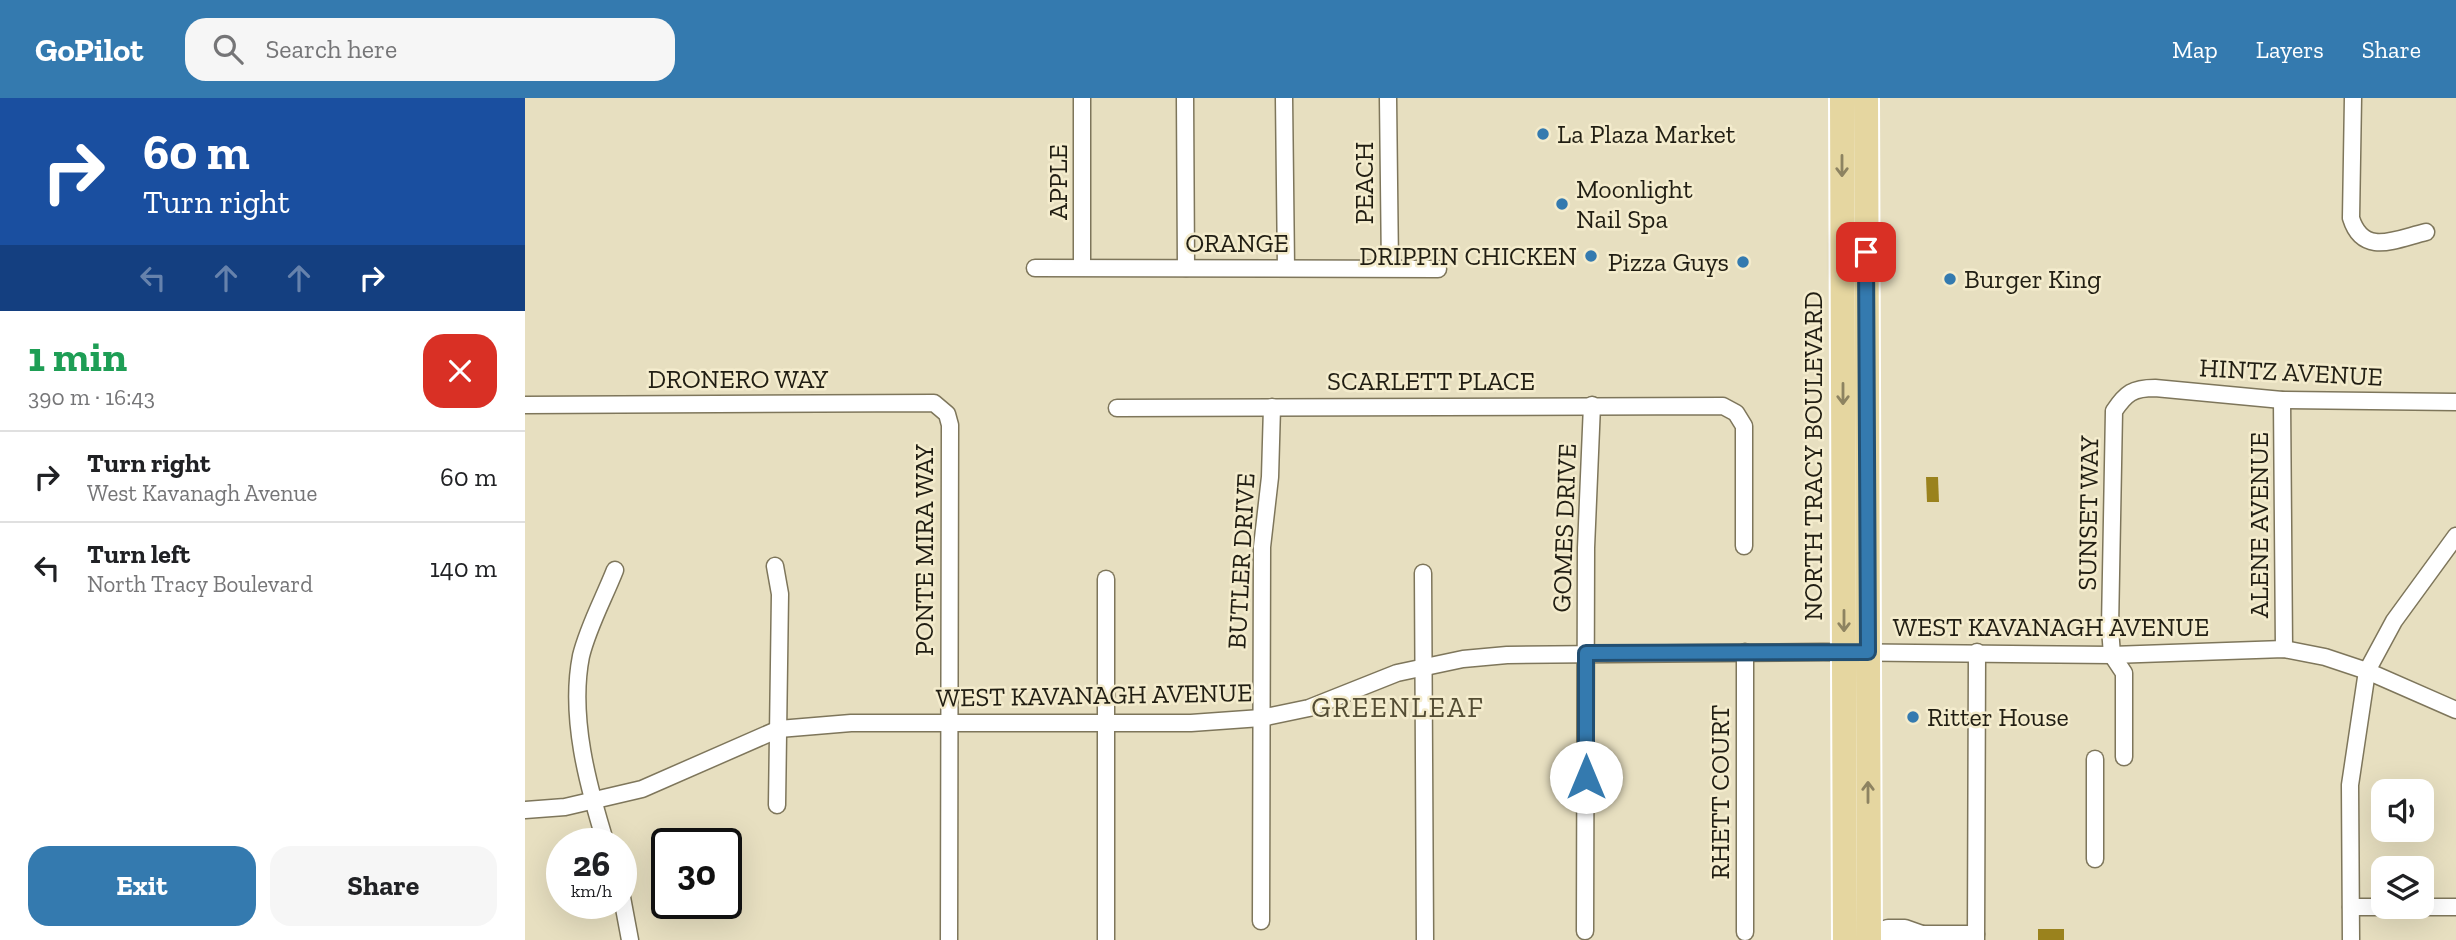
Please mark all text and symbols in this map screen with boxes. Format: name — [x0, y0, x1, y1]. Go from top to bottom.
search box — [185, 18, 675, 81]
text: GoPilot — [35, 30, 143, 69]
icon: search — [209, 30, 247, 68]
text: Search here — [265, 33, 397, 65]
text: Map — [2172, 35, 2218, 64]
text: Layers — [2256, 35, 2324, 64]
text: Share — [2362, 35, 2421, 64]
place label: La Plaza Market — [1557, 118, 1736, 150]
text: 60 m — [143, 123, 250, 182]
icon: right — [28, 126, 119, 217]
marker: La Plaza Market — [1535, 126, 1551, 142]
street label: PEACH — [1348, 142, 1380, 224]
street label: APPLE — [1042, 144, 1074, 220]
one-way arrow — [1835, 154, 1849, 177]
place label: Moonlight Nail Spa — [1576, 173, 1693, 235]
text: Turn right — [143, 183, 290, 221]
marker: Moonlight Nail Spa — [1554, 196, 1570, 212]
pin — [1836, 222, 1896, 282]
street label: ORANGE — [1185, 227, 1289, 259]
icon: arrive — [1847, 233, 1885, 271]
place label: DRIPPIN CHICKEN — [1359, 240, 1577, 272]
place label: Pizza Guys — [1608, 246, 1729, 278]
marker: DRIPPIN CHICKEN — [1583, 248, 1599, 264]
marker: Pizza Guys — [1735, 254, 1751, 270]
icon: left — [134, 259, 172, 297]
icon: ahead — [207, 259, 245, 297]
icon: ahead — [280, 259, 318, 297]
icon: right — [353, 259, 391, 297]
place label: Burger King — [1964, 263, 2101, 295]
marker: Burger King — [1942, 271, 1958, 287]
street label: NORTH TRACY BOULEVARD — [1797, 291, 1829, 621]
text: 1 min — [28, 331, 127, 382]
button: close — [423, 334, 497, 408]
street label: HINTZ AVENUE — [2198, 351, 2384, 393]
street label: DRONERO WAY — [648, 363, 828, 395]
street label: SCARLETT PLACE — [1327, 365, 1535, 397]
one-way arrow — [1836, 382, 1850, 405]
text: 390 m · 16:43 — [28, 383, 155, 411]
street label: ALENE AVENUE — [2243, 432, 2275, 618]
street label: SUNSET WAY — [2071, 435, 2105, 591]
street label: GOMES DRIVE — [1545, 443, 1583, 613]
street label: PONTE MIRA WAY — [908, 444, 940, 656]
text: Turn right — [87, 447, 210, 479]
icon: right — [28, 458, 66, 496]
text: 60 m — [440, 461, 497, 493]
street label: BUTLER DRIVE — [1220, 472, 1262, 650]
text: West Kavanagh Avenue — [87, 479, 317, 507]
text: Turn left — [87, 538, 190, 570]
icon: left — [28, 549, 66, 587]
text: 140 m — [430, 552, 497, 584]
text: North Tracy Boulevard — [87, 570, 313, 598]
one-way arrow — [1837, 609, 1851, 632]
street label: WEST KAVANAGH AVENUE — [1893, 611, 2209, 643]
street label: WEST KAVANAGH AVENUE — [935, 676, 1253, 714]
district label: GREENLEAF — [1311, 691, 1485, 724]
place label: Ritter House — [1927, 701, 2069, 733]
street label: RHETT COURT — [1704, 705, 1736, 879]
marker: Ritter House — [1905, 709, 1921, 725]
position arrow — [1549, 740, 1623, 814]
map controls — [2371, 779, 2434, 919]
button: sound — [2371, 779, 2434, 842]
one-way arrow — [1861, 781, 1875, 804]
speed limit sign: 30 — [651, 828, 742, 919]
text: 26 — [573, 843, 610, 885]
button: Exit — [28, 846, 256, 926]
button: Share — [270, 846, 497, 926]
button: layers — [2371, 856, 2434, 919]
text: km/h — [571, 880, 612, 902]

